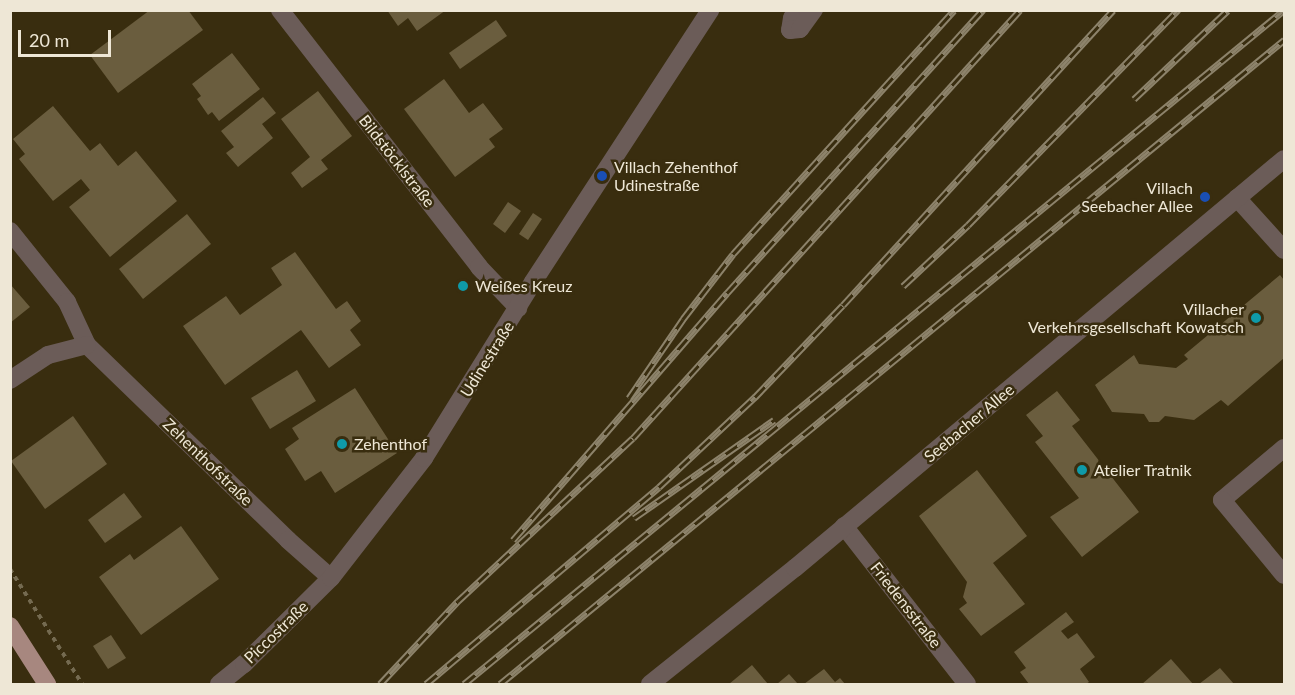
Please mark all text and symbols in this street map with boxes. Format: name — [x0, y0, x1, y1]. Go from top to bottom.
scale bar — [21, 18, 114, 56]
text: 20 m — [29, 29, 69, 51]
street label: Bildstöcklstraße — [355, 111, 439, 211]
place label: Villach Zehenthof Udinestraße — [614, 157, 738, 195]
marker: Villach Zehenthof Udinestraße — [595, 169, 609, 183]
place label: Villach Seebacher Allee — [1080, 178, 1193, 216]
marker: Villach Seebacher Allee — [1198, 190, 1212, 204]
place label: Weißes Kreuz — [475, 276, 572, 296]
marker: Weißes Kreuz — [456, 279, 470, 293]
place label: Villacher Verkehrsgesellschaft Kowatsch — [1028, 299, 1244, 337]
marker: Villacher Verkehrsgesellschaft Kowatsch — [1249, 311, 1263, 325]
street label: Udinestraße — [456, 318, 518, 400]
street label: Seebacher Allee — [920, 379, 1018, 467]
street label: Zehenthofstraße — [159, 414, 257, 510]
place label: Zehenthof — [354, 434, 427, 454]
marker: Zehenthof — [335, 437, 349, 451]
place label: Atelier Tratnik — [1094, 460, 1192, 480]
marker: Atelier Tratnik — [1075, 463, 1089, 477]
street label: Friedensstraße — [866, 558, 946, 652]
street label: Piccostraße — [240, 597, 312, 667]

